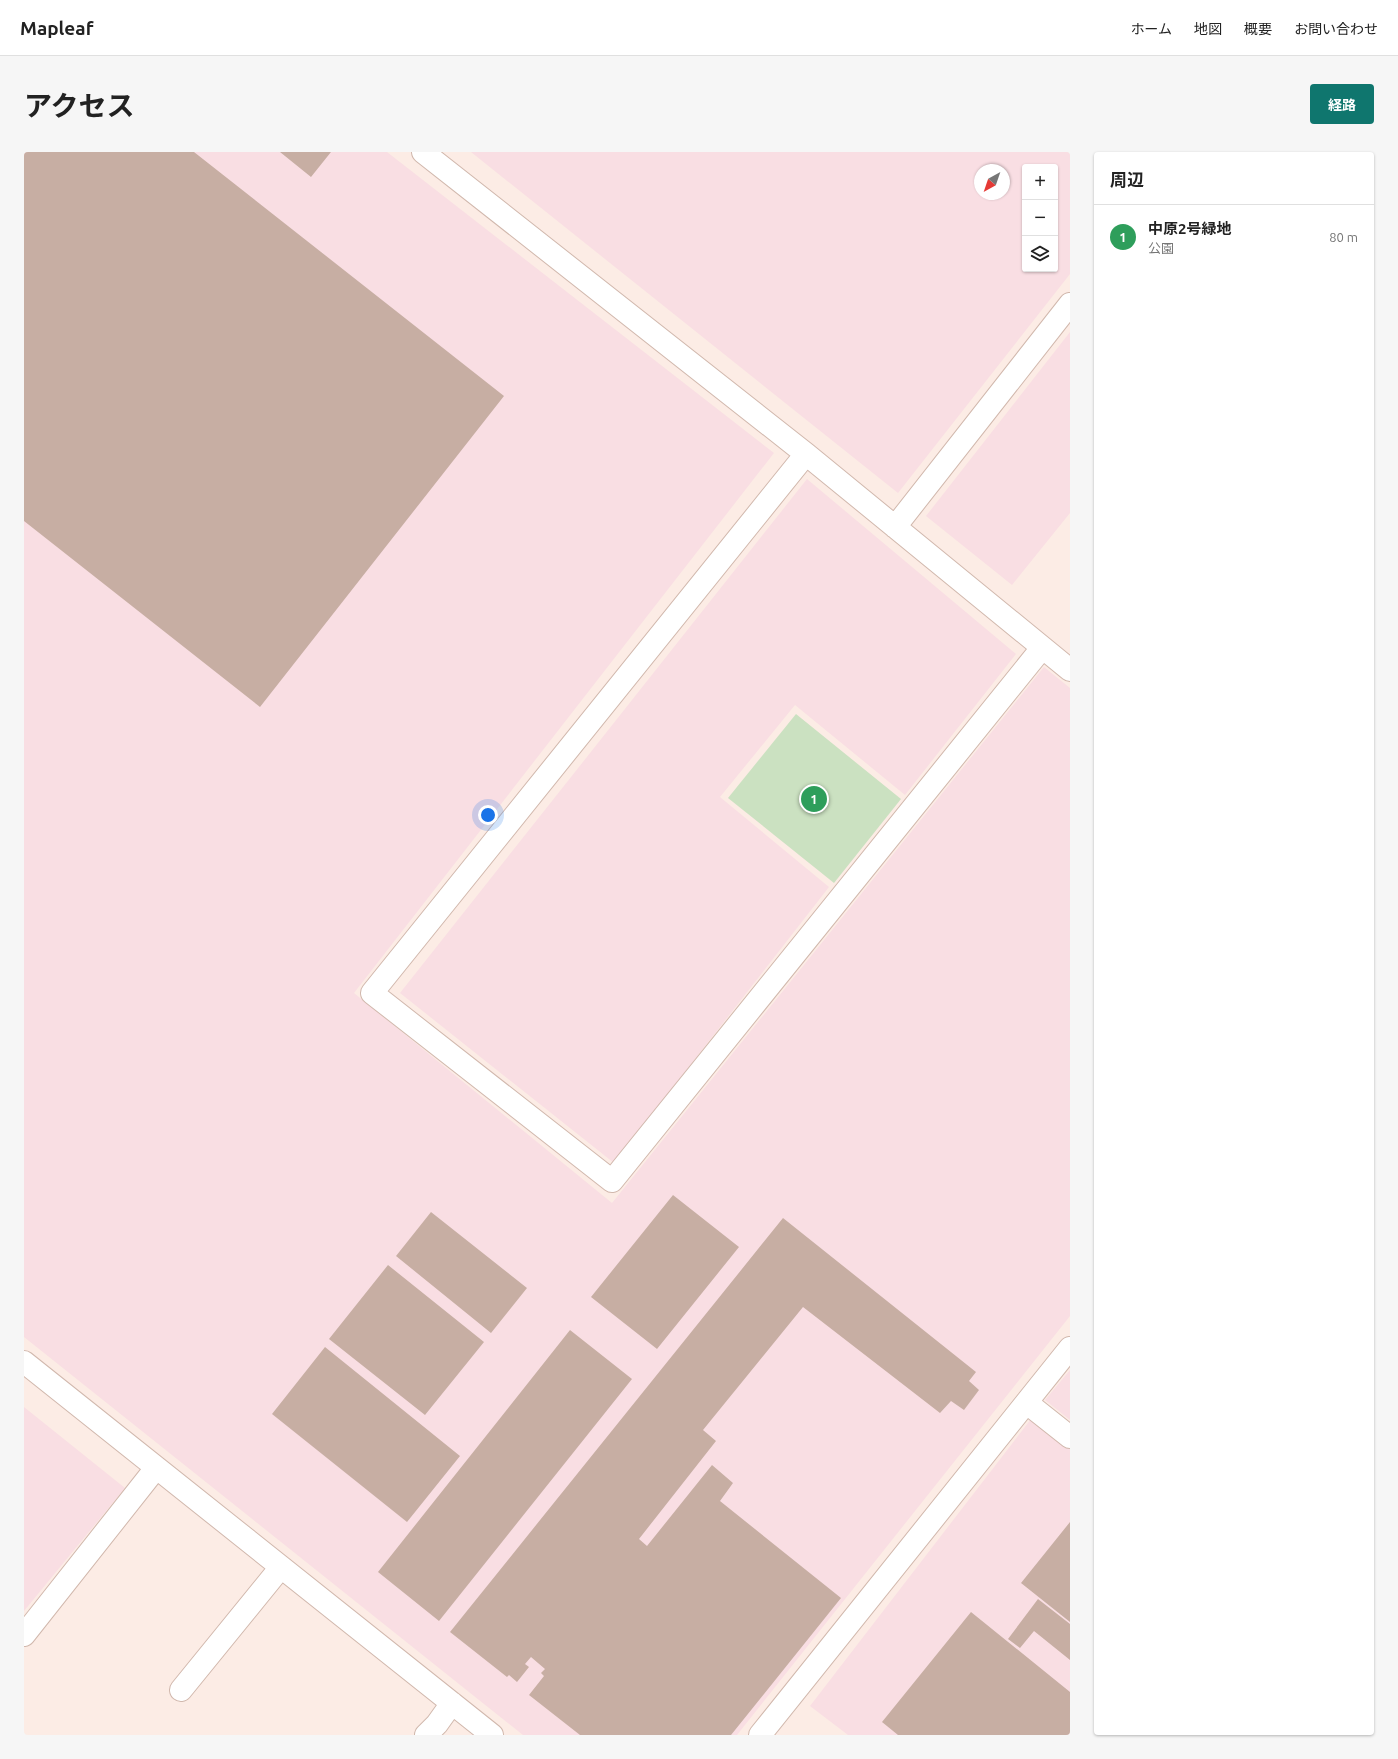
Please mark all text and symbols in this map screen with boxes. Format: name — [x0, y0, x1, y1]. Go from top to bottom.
text: Mapleaf — [20, 17, 93, 39]
text: ホーム — [1130, 21, 1172, 37]
text: 地図 — [1194, 21, 1222, 37]
text: 概要 — [1244, 21, 1272, 37]
text: お問い合わせ — [1294, 21, 1378, 37]
button: 経路 — [1310, 84, 1374, 124]
text: アクセス — [24, 90, 135, 121]
north arrow — [974, 164, 1010, 200]
map controls — [1022, 164, 1058, 272]
button: + — [1022, 164, 1058, 200]
text: 周辺 — [1110, 170, 1144, 189]
button: − — [1022, 200, 1058, 236]
text: 中原2号緑地 — [1148, 220, 1231, 237]
text: 1 — [1119, 230, 1127, 244]
text: 80 m — [1329, 230, 1358, 244]
button: layers — [1022, 236, 1058, 272]
text: 公園 — [1148, 241, 1174, 255]
pin: 1 — [801, 784, 827, 814]
your location — [478, 805, 498, 825]

